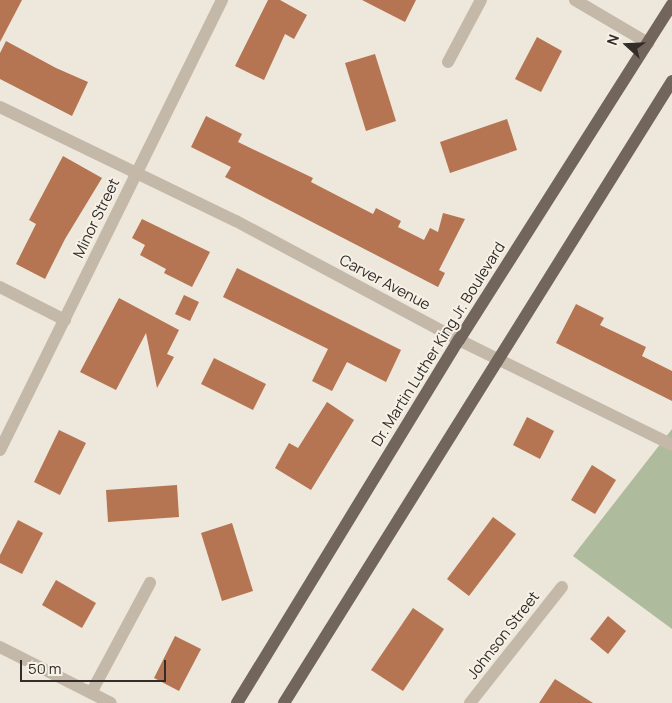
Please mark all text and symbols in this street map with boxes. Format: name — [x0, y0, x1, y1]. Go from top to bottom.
north arrow — [602, 20, 652, 70]
text: N — [602, 32, 623, 48]
street label: Minor Street — [69, 175, 123, 261]
street label: Dr. Martin Luther King Jr. Boulevard — [368, 239, 508, 449]
street label: Carver Avenue — [336, 251, 434, 313]
street label: Johnson Street — [463, 588, 543, 682]
scale bar — [22, 650, 169, 682]
text: 50 m — [28, 658, 62, 679]

